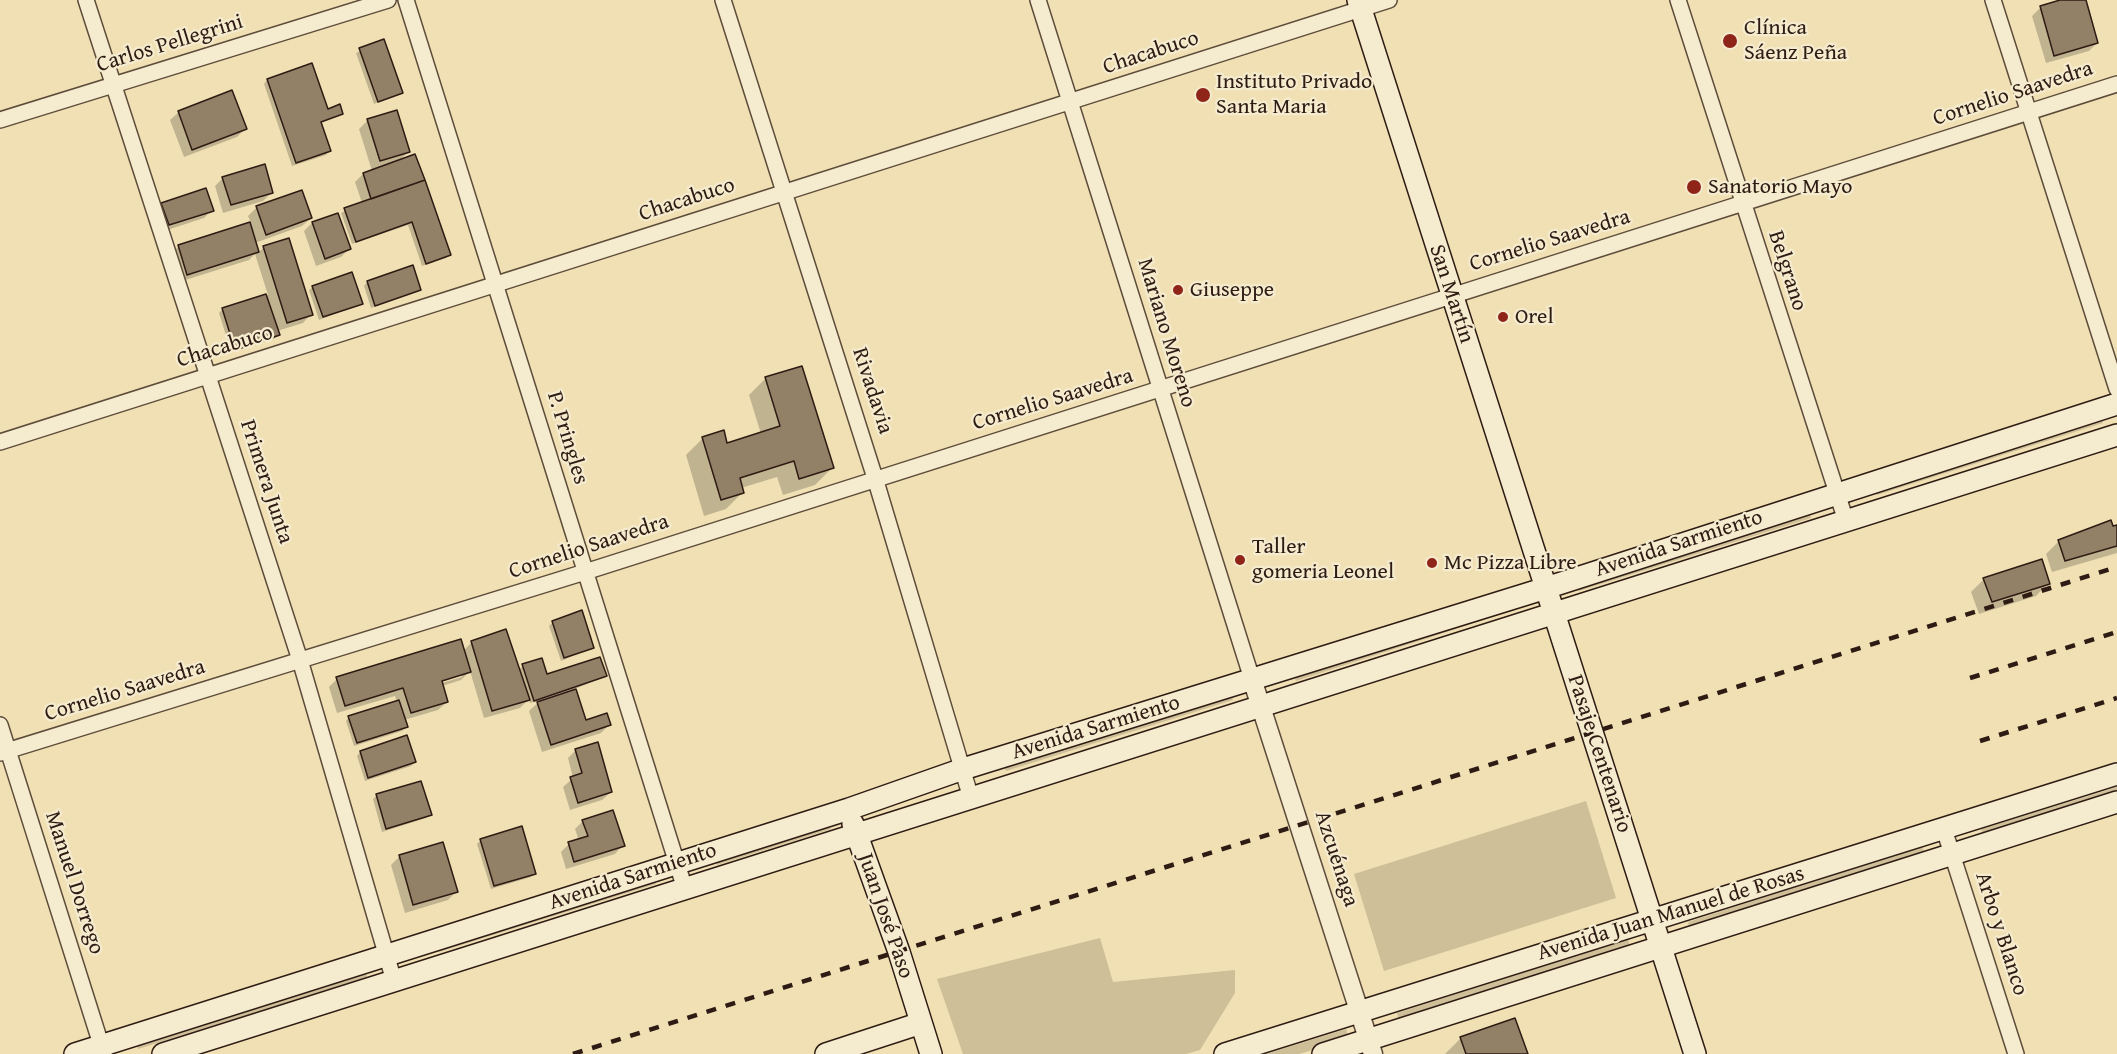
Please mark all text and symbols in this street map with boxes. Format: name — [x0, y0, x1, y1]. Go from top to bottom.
street label: Carlos Pellegrini — [93, 9, 247, 79]
place label: Clínica Sáenz Peña — [1744, 15, 1847, 66]
street label: Chacabuco — [1100, 25, 1202, 81]
marker: Clínica Sáenz Peña — [1721, 32, 1739, 50]
street label: Cornelio Saavedra — [1930, 56, 2096, 132]
place label: Instituto Privado Santa Maria — [1216, 69, 1372, 120]
marker: Instituto Privado Santa Maria — [1194, 86, 1212, 104]
street label: Chacabuco — [636, 172, 738, 228]
place label: Sanatorio Mayo — [1708, 174, 1852, 200]
marker: Sanatorio Mayo — [1685, 178, 1703, 196]
street label: Cornelio Saavedra — [1467, 204, 1633, 278]
street label: Belgrano — [1762, 228, 1812, 314]
street label: San Martín — [1423, 241, 1479, 347]
street label: Mariano Moreno — [1131, 255, 1201, 411]
place label: Giuseppe — [1190, 277, 1274, 303]
marker: Giuseppe — [1171, 283, 1185, 297]
place label: Orel — [1515, 304, 1554, 330]
marker: Orel — [1496, 310, 1510, 324]
street label: Chacabuco — [174, 320, 276, 374]
street label: Rivadavia — [846, 345, 898, 437]
street label: Cornelio Saavedra — [970, 363, 1136, 437]
street label: P. Pringles — [540, 388, 594, 488]
street label: Primera Junta — [234, 417, 298, 547]
street label: Avenida Sarmiento — [1592, 504, 1766, 584]
street label: Cornelio Saavedra — [506, 509, 672, 585]
place label: Taller gomeria Leonel — [1252, 534, 1394, 586]
place label: Mc Pizza Libre — [1444, 550, 1576, 576]
marker: Taller gomeria Leonel — [1233, 553, 1247, 567]
marker: Mc Pizza Libre — [1425, 556, 1439, 570]
street label: Cornelio Saavedra — [42, 654, 208, 728]
street label: Pasaje Centenario — [1561, 672, 1637, 836]
street label: Avenida Sarmiento — [1009, 690, 1183, 766]
street label: Manuel Dorrego — [38, 808, 110, 958]
street label: Azcuénaga — [1308, 808, 1364, 910]
street label: Avenida Sarmiento — [546, 837, 720, 917]
street label: Juan José Paso — [851, 850, 919, 982]
street label: Avenida Juan Manuel de Rosas — [1534, 861, 1808, 967]
street label: Arbo y Blanco — [1969, 869, 2033, 999]

